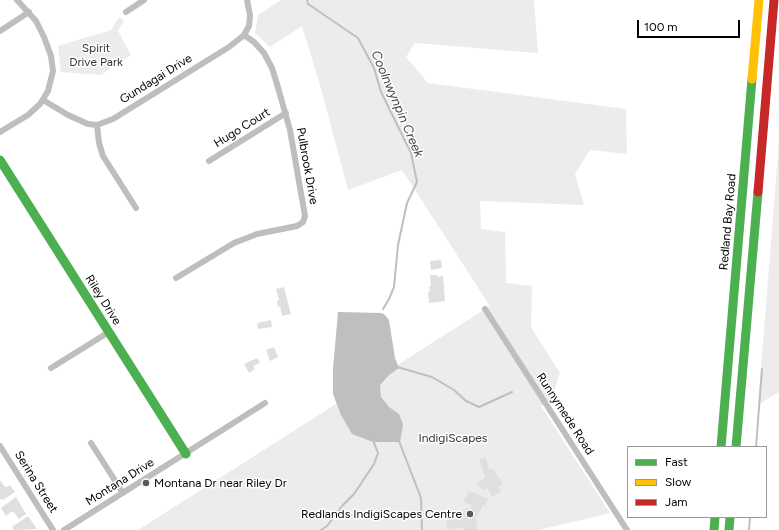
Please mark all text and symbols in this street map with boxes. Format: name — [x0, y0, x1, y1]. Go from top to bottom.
scale bar — [639, 12, 742, 38]
text: 100 m — [644, 20, 678, 34]
park label: Spirit Drive Park — [69, 41, 123, 69]
water label: Coolnwynpin Creek — [367, 48, 427, 160]
street label: Gundagai Drive — [117, 51, 195, 107]
street label: Hugo Court — [211, 105, 273, 151]
street label: Pulbrook Drive — [293, 126, 321, 206]
street label: Redland Bay Road — [717, 173, 739, 271]
street label: Riley Drive — [82, 272, 124, 328]
street label: Runnymede Road — [533, 370, 597, 458]
park label: IndigiScapes — [419, 431, 487, 445]
legend — [627, 446, 767, 518]
street label: Serina Street — [11, 448, 61, 516]
street label: Montana Drive — [83, 455, 157, 509]
text: Fast — [665, 455, 688, 469]
text: Slow — [665, 475, 691, 489]
place label: Montana Dr near Riley Dr — [154, 476, 287, 490]
marker: Montana Dr near Riley Dr — [141, 478, 151, 488]
text: Jam — [665, 495, 688, 509]
place label: Redlands IndigiScapes Centre — [301, 507, 462, 521]
marker: Redlands IndigiScapes Centre — [465, 509, 475, 519]

